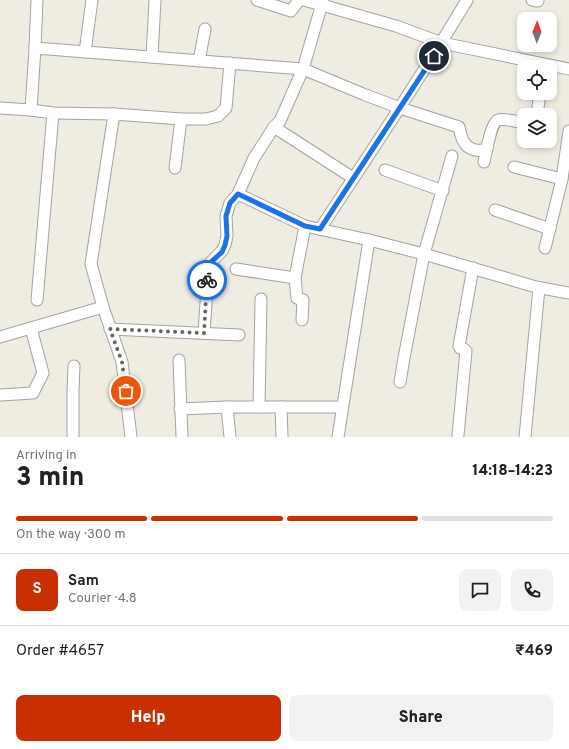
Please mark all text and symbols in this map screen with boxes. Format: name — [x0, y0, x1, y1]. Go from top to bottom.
north arrow — [517, 12, 557, 52]
map controls — [517, 12, 557, 148]
pin — [417, 39, 451, 73]
icon: home — [423, 45, 445, 67]
button: locate — [517, 60, 557, 100]
button: layers — [517, 108, 557, 148]
courier — [187, 260, 227, 300]
icon: bike — [196, 269, 218, 291]
pin — [109, 374, 143, 408]
icon: bag — [115, 380, 137, 402]
text: Arriving in — [16, 448, 77, 464]
text: 3 min — [16, 462, 84, 495]
text: 14:18–14:23 — [472, 462, 553, 481]
text: On the way · 300 m — [16, 527, 125, 543]
button: chat — [459, 569, 501, 611]
button: phone — [511, 569, 553, 611]
text: Sam — [68, 572, 99, 591]
text: S — [32, 580, 42, 599]
text: Courier · 4.8 — [68, 591, 137, 607]
text: Order #4657 — [16, 642, 104, 661]
text: ₹469 — [515, 642, 553, 661]
button: Help — [16, 695, 281, 741]
button: Share — [289, 695, 553, 741]

